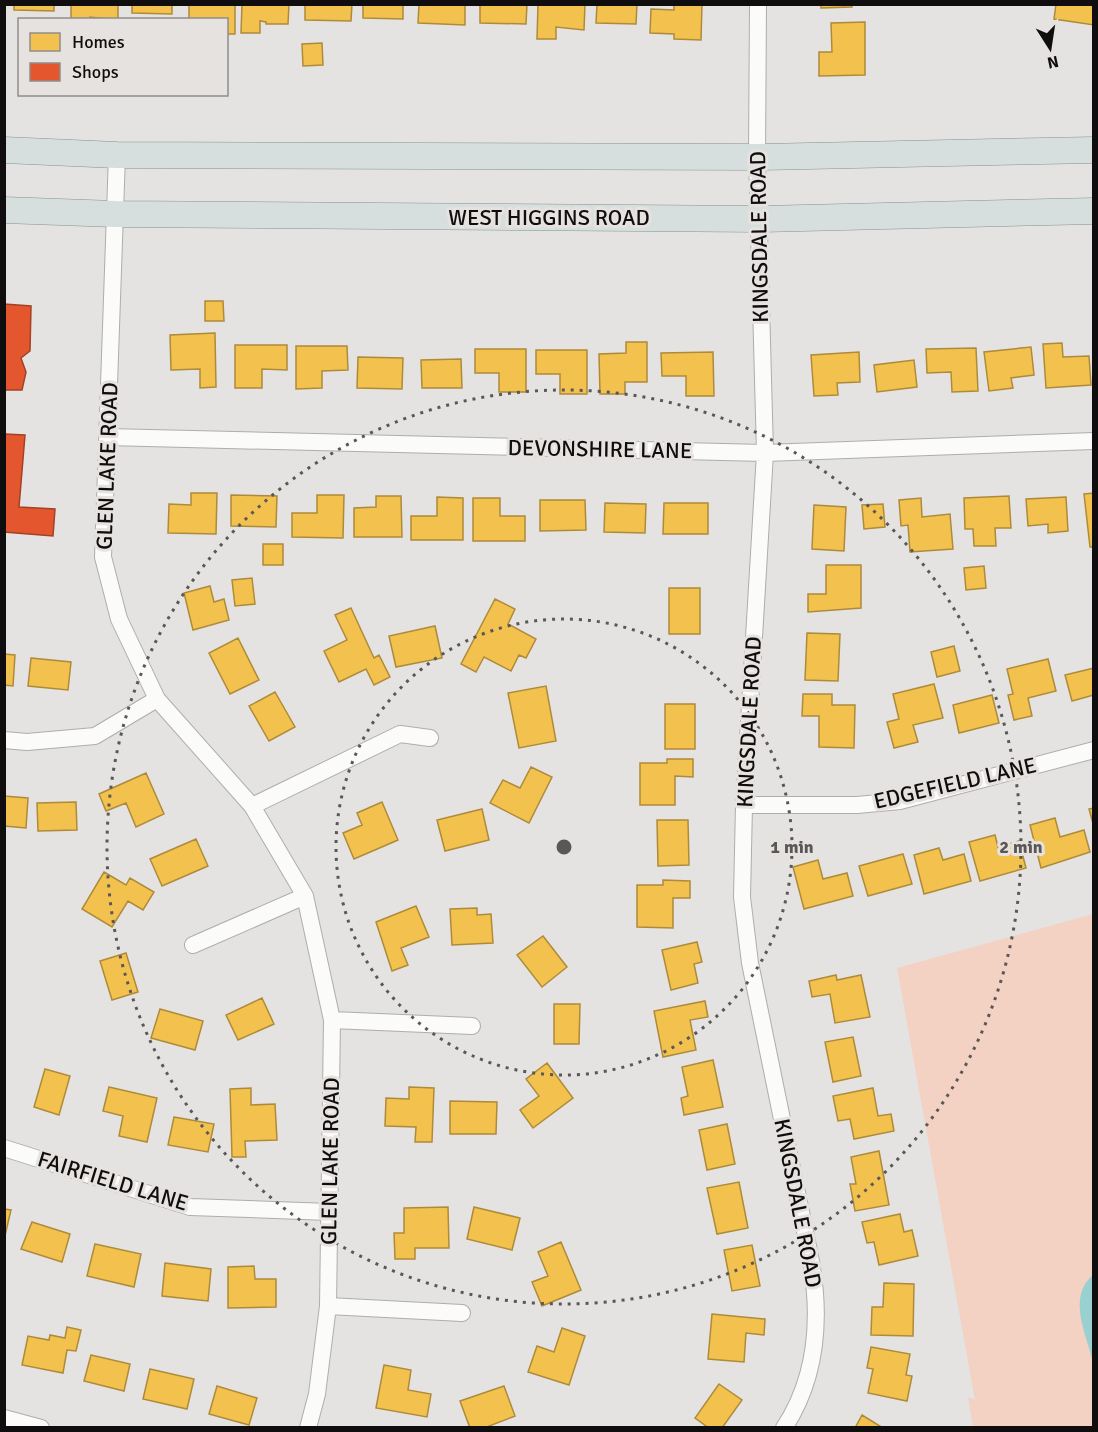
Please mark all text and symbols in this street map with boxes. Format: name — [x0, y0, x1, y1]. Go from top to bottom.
legend — [18, 18, 228, 96]
north arrow — [1020, 18, 1080, 78]
text: Homes — [72, 31, 125, 53]
text: N — [1045, 51, 1060, 73]
text: Shops — [72, 61, 119, 83]
street label: KINGSDALE ROAD — [744, 151, 774, 323]
street label: WEST HIGGINS ROAD — [448, 204, 650, 231]
street label: GLEN LAKE ROAD — [91, 382, 123, 550]
street label: DEVONSHIRE LANE — [507, 434, 693, 464]
street label: KINGSDALE ROAD — [731, 636, 767, 808]
street label: EDGEFIELD LANE — [871, 751, 1039, 815]
text: 1 min — [770, 836, 814, 858]
text: 2 min — [999, 836, 1043, 858]
centre of rings — [554, 837, 574, 857]
street label: GLEN LAKE ROAD — [315, 1077, 345, 1245]
street label: KINGSDALE ROAD — [768, 1116, 828, 1290]
street label: FAIRFIELD LANE — [34, 1145, 192, 1217]

